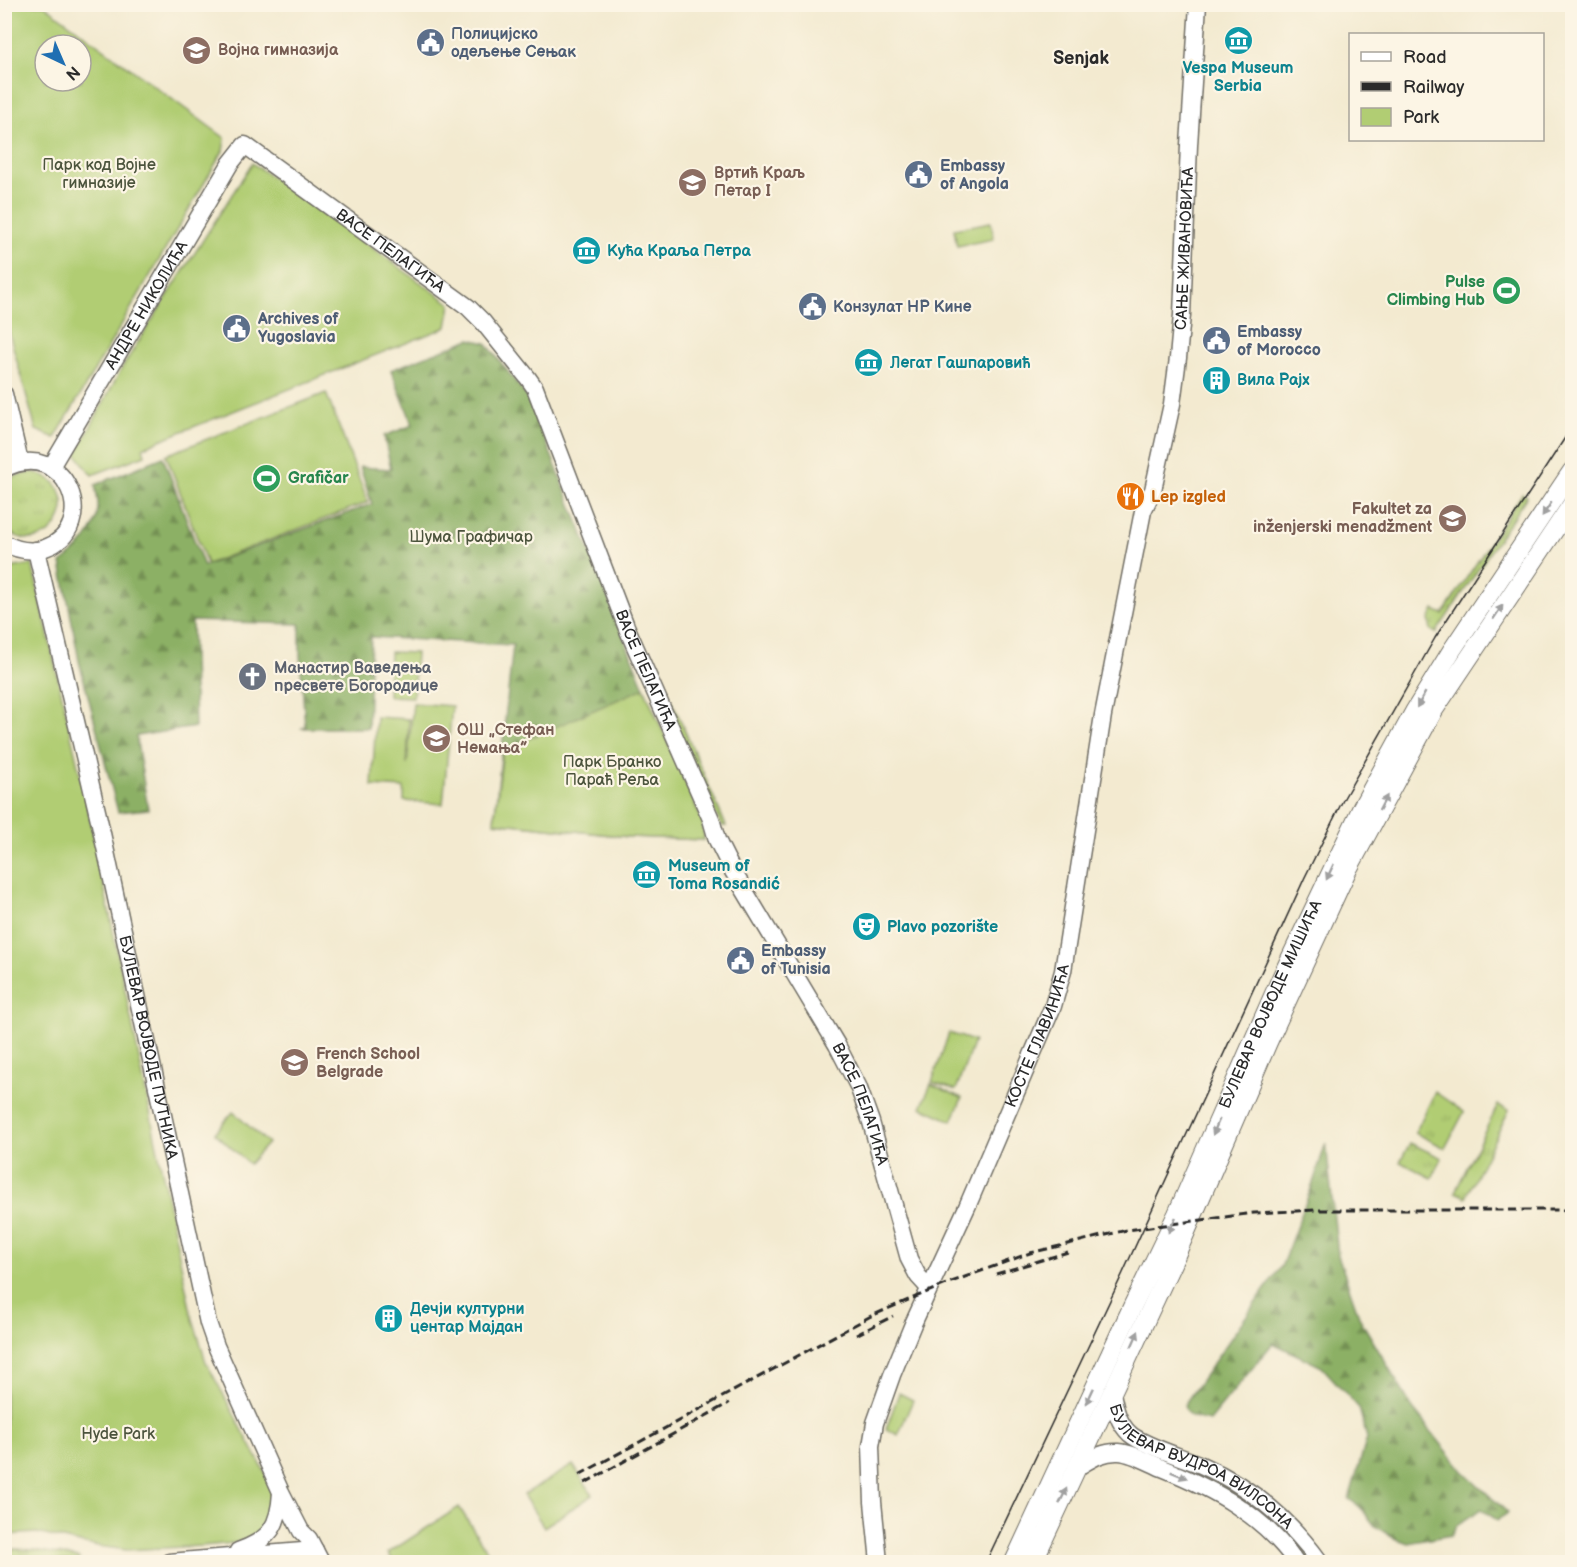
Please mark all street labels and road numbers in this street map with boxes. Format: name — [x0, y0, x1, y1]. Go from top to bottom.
street label: САЊЕ ЖИВАНОВИЋА — [1171, 166, 1198, 331]
street label: ВАСЕ ПЕЛАГИЋА — [332, 205, 449, 297]
street label: АНДРЕ НИКОЛИЋА — [101, 237, 192, 374]
street label: ВАСЕ ПЕЛАГИЋА — [611, 607, 680, 734]
street label: БУЛЕВАР ВОЈВОДЕ МИШИЋА — [1215, 897, 1326, 1111]
street label: БУЛЕВАР ВОЈВОДЕ ПУТНИКА — [115, 934, 182, 1161]
street label: КОСТЕ ГЛАВИНИЋА — [1001, 963, 1073, 1110]
street label: ВАСЕ ПЕЛАГИЋА — [828, 1040, 892, 1168]
street label: БУЛЕВАР ВУДРОА ВИЛСОНА — [1105, 1402, 1297, 1533]

